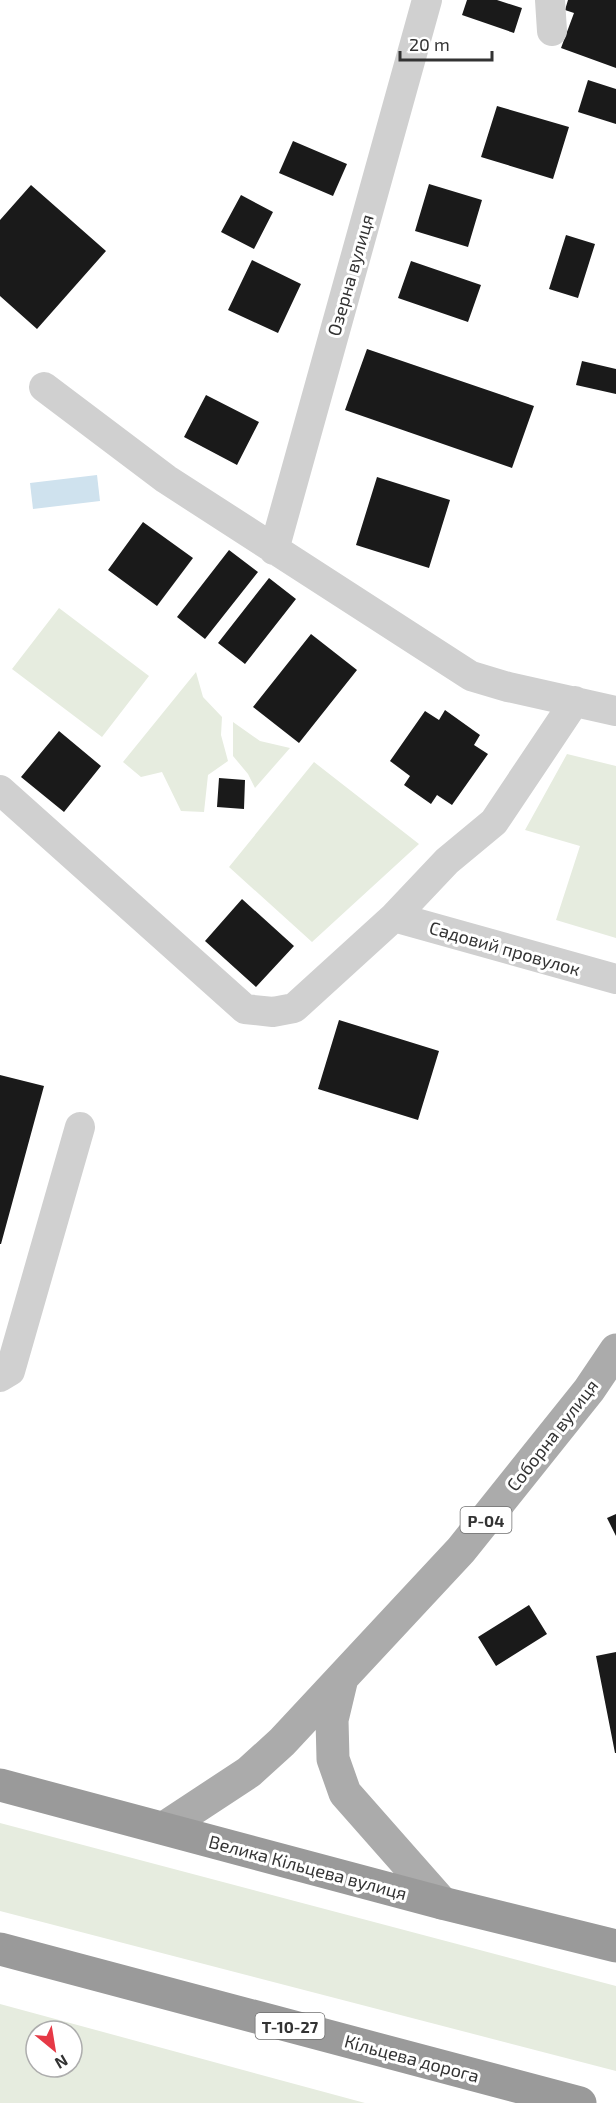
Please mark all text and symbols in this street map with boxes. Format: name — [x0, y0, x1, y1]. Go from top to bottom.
scale bar — [400, 24, 492, 62]
text: 20 m — [409, 33, 450, 55]
street label: Озерна вулиця — [322, 212, 378, 338]
street label: Садовий провулок — [427, 916, 583, 980]
street label: Соборна вулиця — [501, 1375, 603, 1495]
road number: Р-04 — [460, 1507, 512, 1533]
street label: Велика Кільцева вулиця — [207, 1830, 409, 1904]
road number: Т-10-27 — [256, 2013, 324, 2039]
north arrow — [24, 2019, 84, 2079]
street label: Кільцева дорога — [342, 2029, 482, 2087]
text: N — [52, 2051, 72, 2074]

